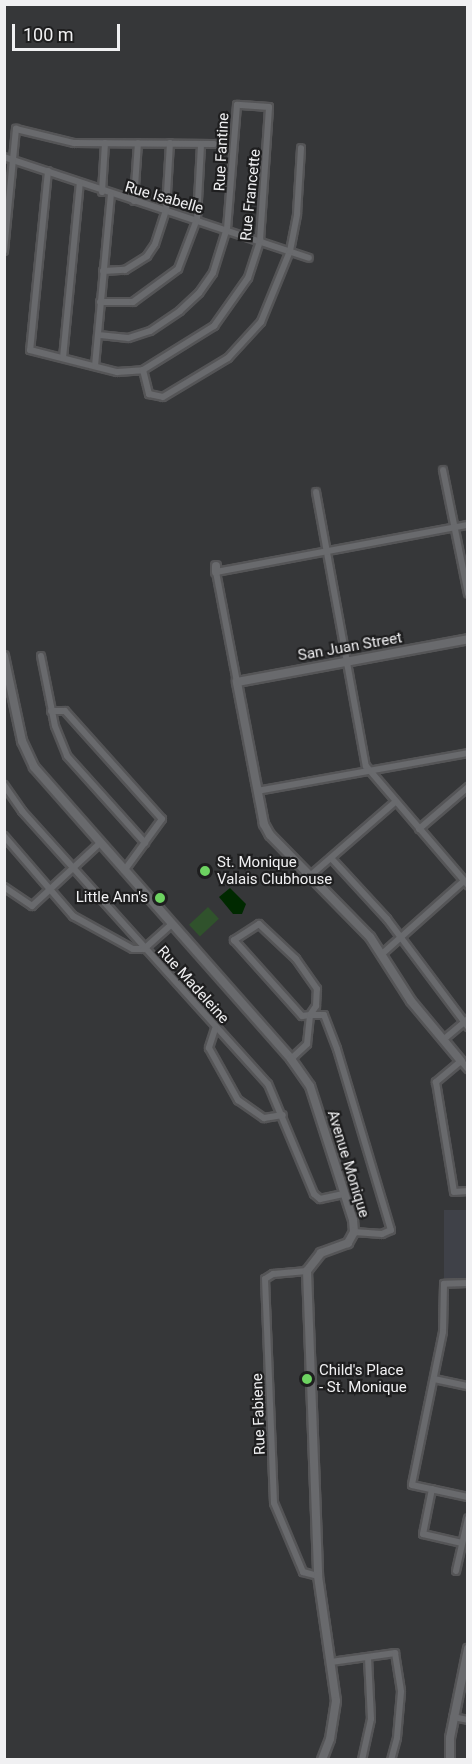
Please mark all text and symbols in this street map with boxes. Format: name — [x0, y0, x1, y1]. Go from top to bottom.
scale bar — [15, 12, 123, 50]
text: 100 m — [23, 24, 74, 45]
street label: Rue Fantine — [211, 112, 233, 192]
street label: Rue Francette — [237, 148, 265, 242]
street label: Rue Isabelle — [123, 178, 205, 218]
street label: San Juan Street — [297, 629, 403, 665]
place label: St. Monique Valais Clubhouse — [217, 853, 332, 888]
marker: St. Monique Valais Clubhouse — [198, 864, 212, 878]
place label: Little Ann's — [76, 889, 148, 907]
marker: Little Ann's — [153, 891, 167, 905]
street label: Rue Madeleine — [153, 942, 233, 1028]
street label: Avenue Monique — [323, 1108, 373, 1220]
place label: Child's Place - St. Monique — [319, 1361, 407, 1396]
marker: Child's Place - St. Monique — [300, 1372, 314, 1386]
street label: Rue Fabiene — [249, 1373, 269, 1455]

